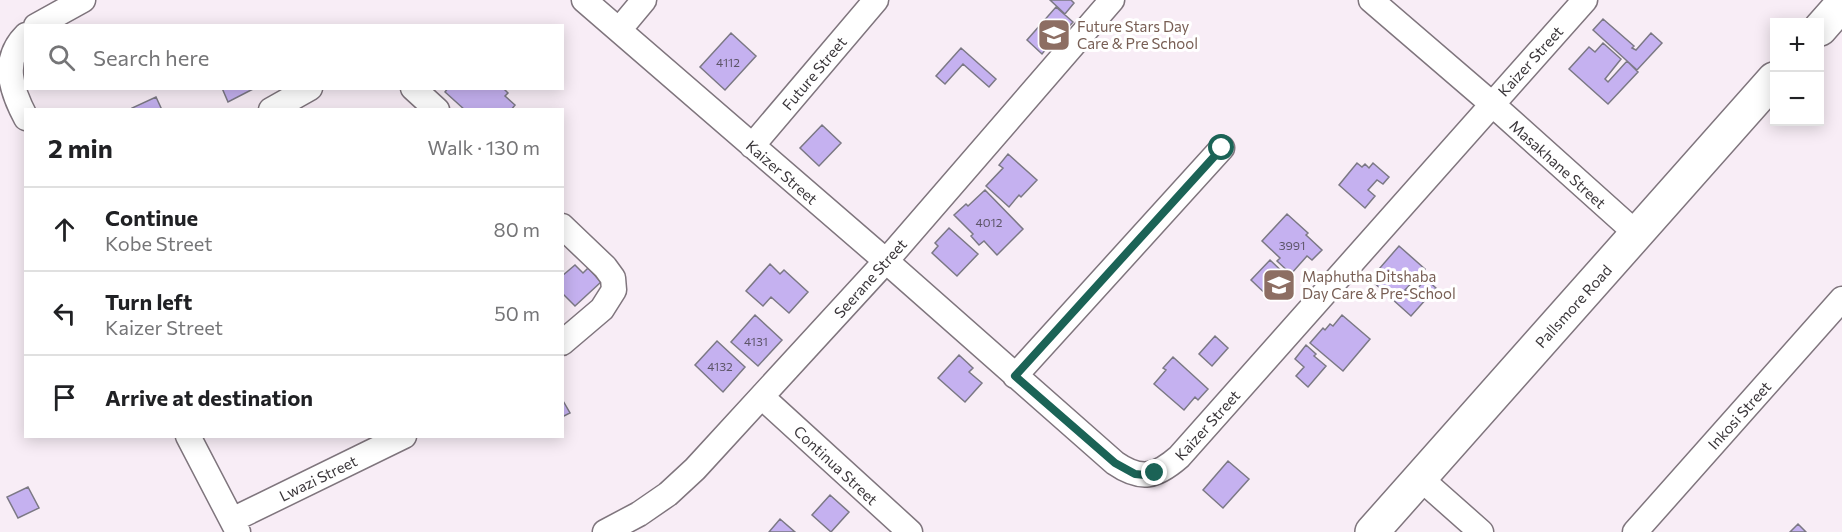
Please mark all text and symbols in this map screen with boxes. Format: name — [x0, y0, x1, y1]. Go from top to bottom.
school or university icon: Future Stars Day Care & Pre School — [1036, 17, 1072, 53]
place label: Future Stars Day Care & Pre School — [1077, 17, 1198, 52]
map controls — [1770, 18, 1824, 126]
button: + — [1770, 18, 1824, 72]
street label: Kaizer Street — [1494, 22, 1566, 100]
search box — [24, 24, 564, 90]
street label: Future Street — [778, 33, 850, 113]
icon: search — [45, 41, 78, 74]
text: Search here — [93, 44, 209, 71]
house number: 4112 — [716, 55, 740, 69]
button: − — [1770, 72, 1824, 126]
street label: Masakhane Street — [1506, 116, 1610, 212]
text: 2 min — [48, 132, 113, 163]
route start — [1208, 134, 1234, 160]
text: Walk · 130 m — [428, 135, 540, 159]
street label: Kaizer Street — [743, 136, 821, 208]
text: Continue — [105, 204, 198, 231]
icon: ahead — [48, 213, 81, 246]
house number: 4012 — [976, 215, 1003, 229]
text: 80 m — [494, 217, 540, 241]
text: Kobe Street — [105, 231, 212, 255]
street label: Seerane Street — [830, 235, 910, 321]
house number: 3991 — [1279, 238, 1305, 252]
street label: Pallsmore Road — [1531, 261, 1615, 351]
school or university icon: Maphutha Ditshaba Day Care & Pre-School — [1261, 267, 1297, 303]
place label: Maphutha Ditshaba Day Care & Pre-School — [1302, 267, 1456, 302]
text: Turn left — [105, 288, 192, 315]
icon: left — [48, 297, 81, 330]
text: 50 m — [494, 301, 540, 325]
text: Kaizer Street — [105, 315, 223, 339]
house number: 4131 — [744, 334, 768, 348]
house number: 4132 — [707, 359, 733, 373]
street label: Inkosi Street — [1704, 377, 1774, 453]
icon: arrive — [48, 381, 81, 414]
text: Arrive at destination — [105, 384, 313, 411]
street label: Kaizer Street — [1171, 386, 1243, 464]
street label: Continua Street — [790, 422, 882, 508]
street label: Lwazi Street — [276, 451, 360, 505]
route end — [1141, 459, 1167, 485]

